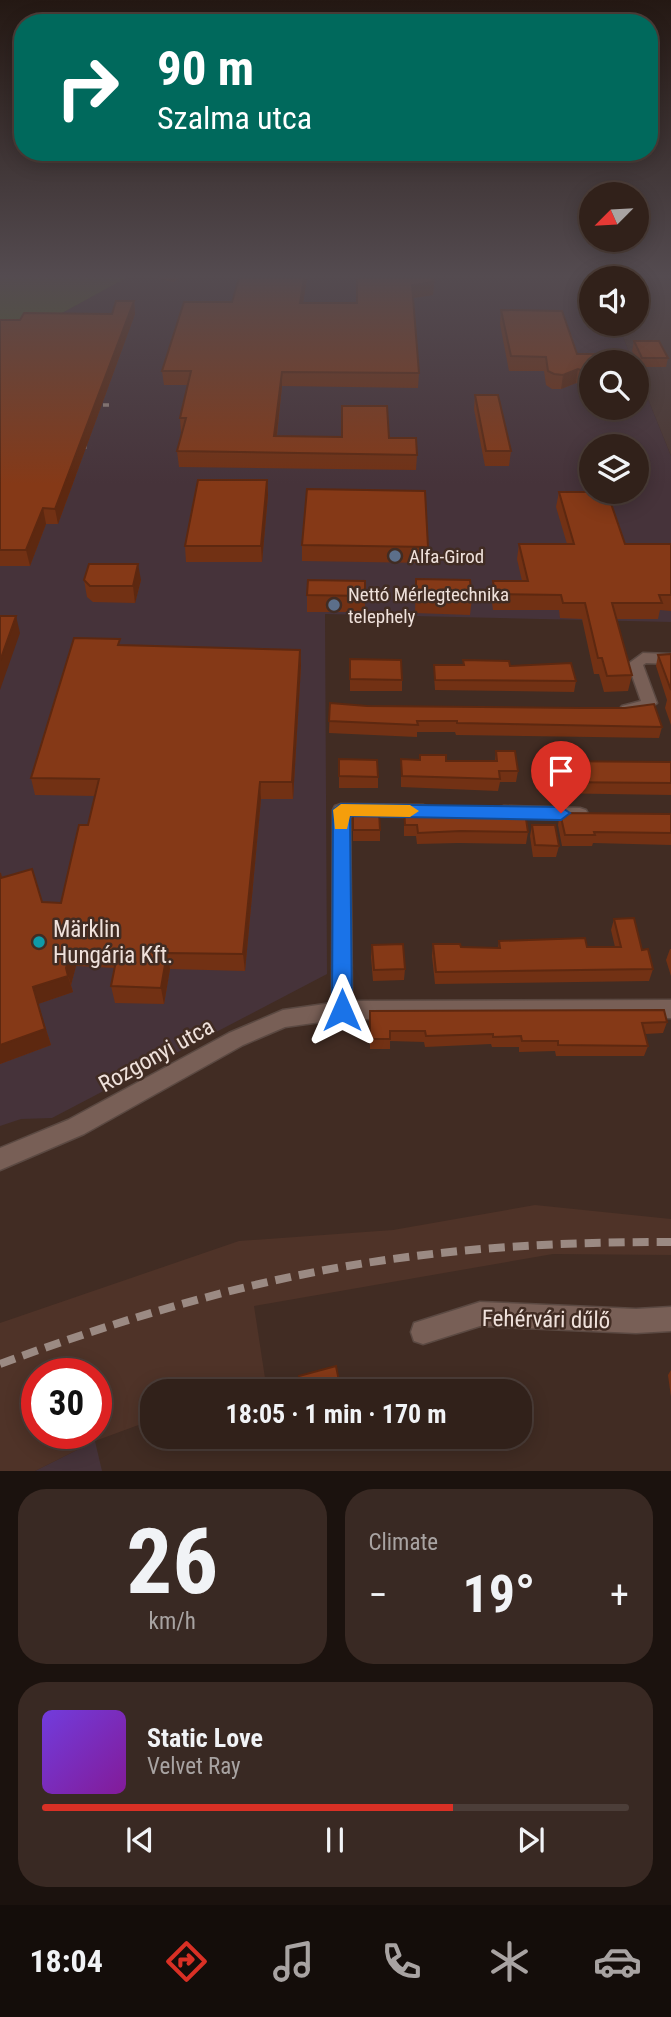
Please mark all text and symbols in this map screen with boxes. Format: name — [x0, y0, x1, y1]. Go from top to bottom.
text: 90 m — [157, 40, 254, 97]
icon: right — [42, 42, 133, 133]
text: Szalma utca — [157, 99, 312, 137]
north arrow — [579, 182, 649, 252]
map controls — [579, 182, 649, 504]
button: sound — [579, 266, 649, 336]
button: search — [579, 350, 649, 420]
button: layers — [579, 434, 649, 504]
place label: Alfa-Girod — [409, 545, 484, 568]
marker: Alfa-Girod — [387, 548, 403, 564]
place label: Nettó Mérlegtechnika telephely — [348, 583, 509, 628]
marker: Nettó Mérlegtechnika telephely — [326, 597, 342, 613]
pin — [531, 741, 591, 813]
icon: arrive — [542, 752, 580, 790]
place label: Märklin Hungária Kft. — [53, 916, 173, 969]
marker: Märklin Hungária Kft. — [31, 934, 47, 950]
position arrow — [305, 973, 379, 1047]
street label: Rozgonyi utca — [94, 1013, 218, 1098]
street label: Fehérvári dűlő — [482, 1305, 610, 1334]
speed limit sign: 30 — [21, 1358, 112, 1449]
text: 18:05 · 1 min · 170 m — [226, 1399, 446, 1429]
text: 26 — [126, 1509, 218, 1615]
text: Climate — [369, 1529, 438, 1556]
text: 19° — [462, 1564, 535, 1625]
text: − — [369, 1573, 388, 1617]
text: + — [610, 1573, 629, 1617]
text: km/h — [149, 1608, 196, 1635]
text: Static Love — [147, 1723, 263, 1753]
text: Velvet Ray — [147, 1753, 241, 1780]
icon: previous — [121, 1821, 159, 1859]
icon: pause — [316, 1821, 354, 1859]
icon: next — [512, 1821, 550, 1859]
icon: directions — [162, 1937, 211, 1986]
icon: music — [269, 1937, 318, 1986]
icon: phone — [377, 1937, 426, 1986]
icon: climate — [485, 1937, 534, 1986]
icon: car — [593, 1937, 642, 1986]
text: 18:04 — [29, 1942, 103, 1980]

